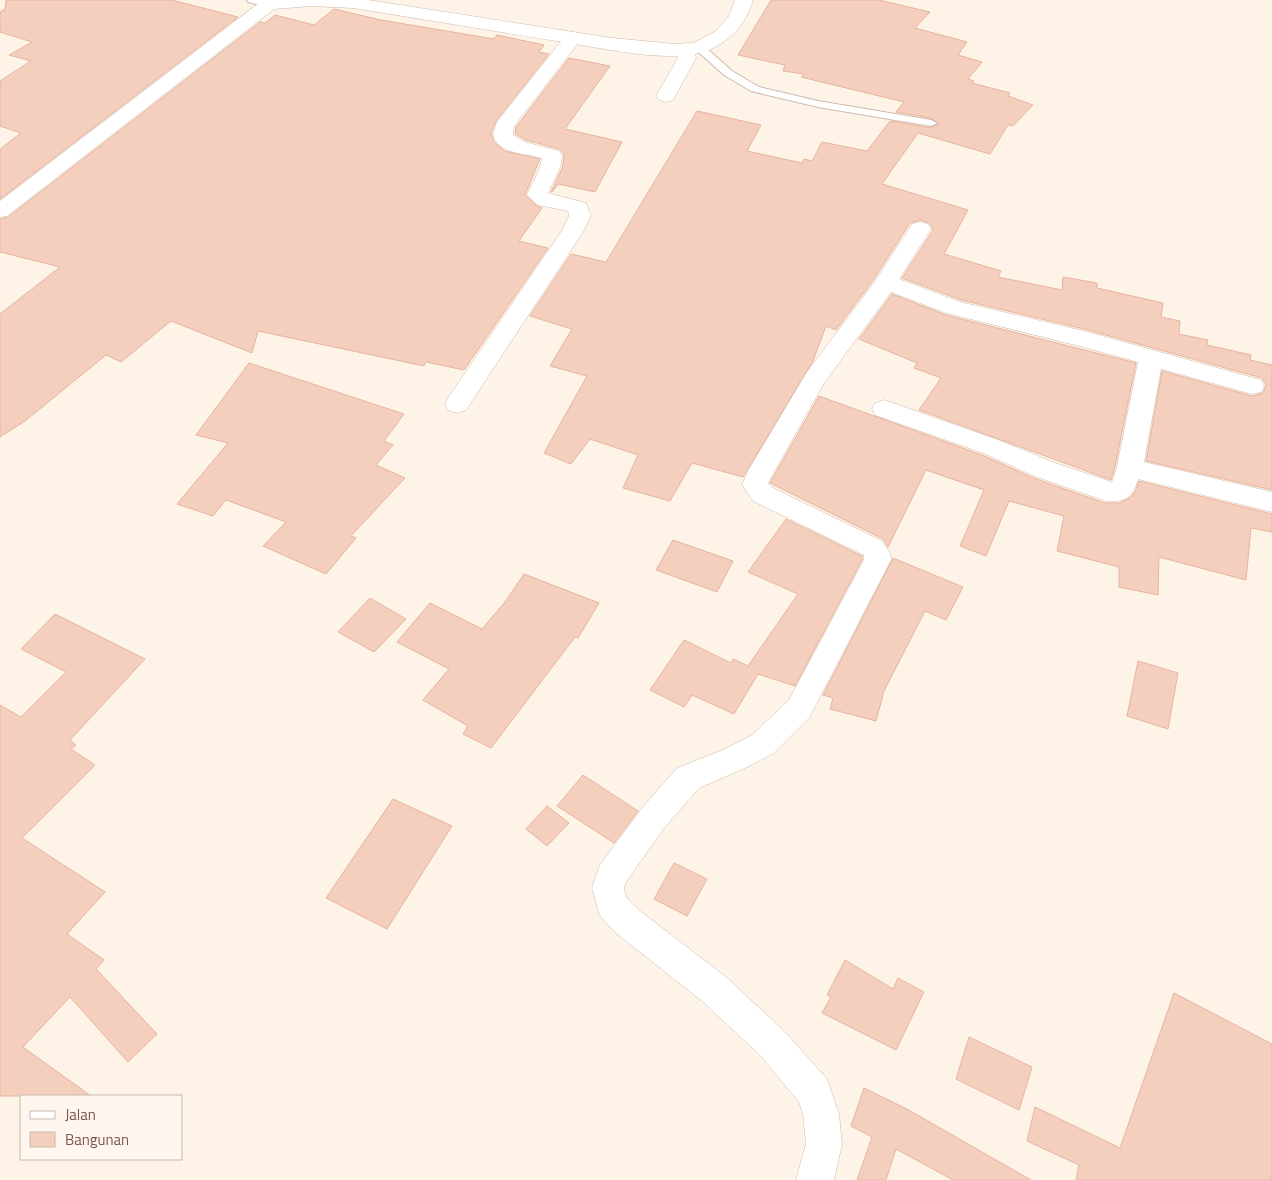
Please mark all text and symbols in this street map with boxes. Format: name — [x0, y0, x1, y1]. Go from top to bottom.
legend — [20, 1095, 182, 1160]
text: Jalan — [65, 1103, 96, 1126]
text: Bangunan — [65, 1128, 129, 1151]

